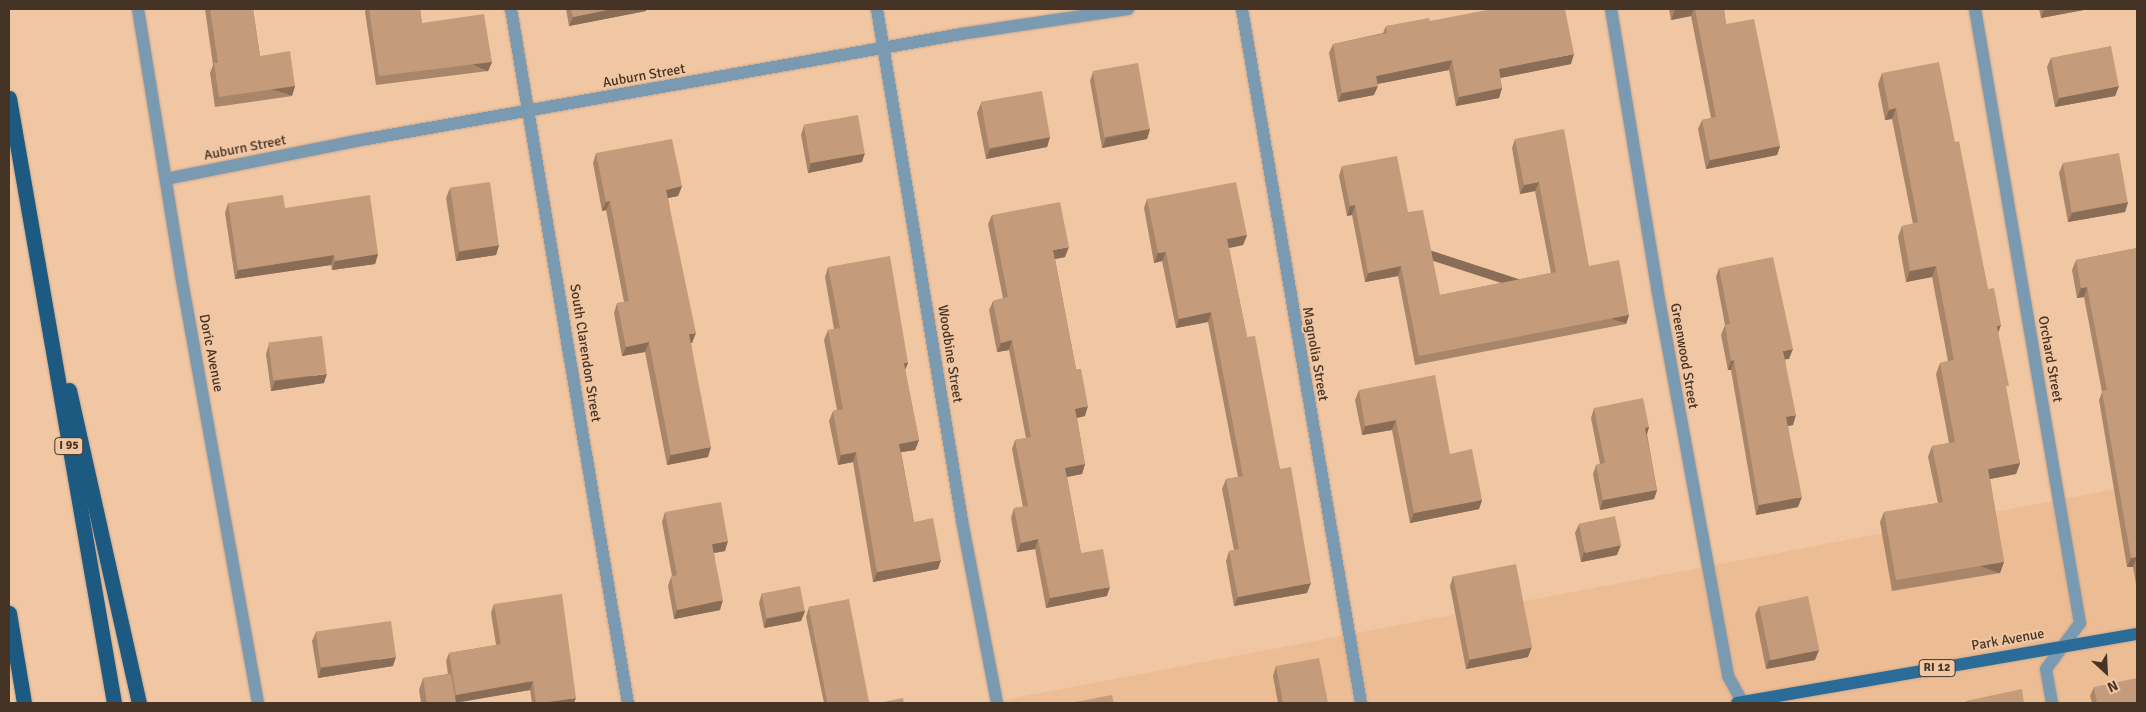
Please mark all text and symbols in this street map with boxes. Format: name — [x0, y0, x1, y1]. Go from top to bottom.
street label: Auburn Street — [601, 60, 687, 92]
street label: Auburn Street — [202, 132, 288, 164]
street label: South Clarendon Street — [566, 283, 604, 423]
street label: Greenwood Street — [1666, 302, 1702, 410]
street label: Woodbine Street — [934, 304, 966, 404]
street label: Magnolia Street — [1298, 306, 1332, 402]
street label: Doric Avenue — [195, 313, 227, 393]
street label: Orchard Street — [2034, 314, 2066, 404]
road number: I 95 — [54, 436, 84, 456]
street label: Park Avenue — [1970, 625, 2046, 655]
north arrow — [2081, 647, 2131, 697]
road number: RI 12 — [1918, 658, 1956, 678]
text: N — [2105, 676, 2121, 696]

